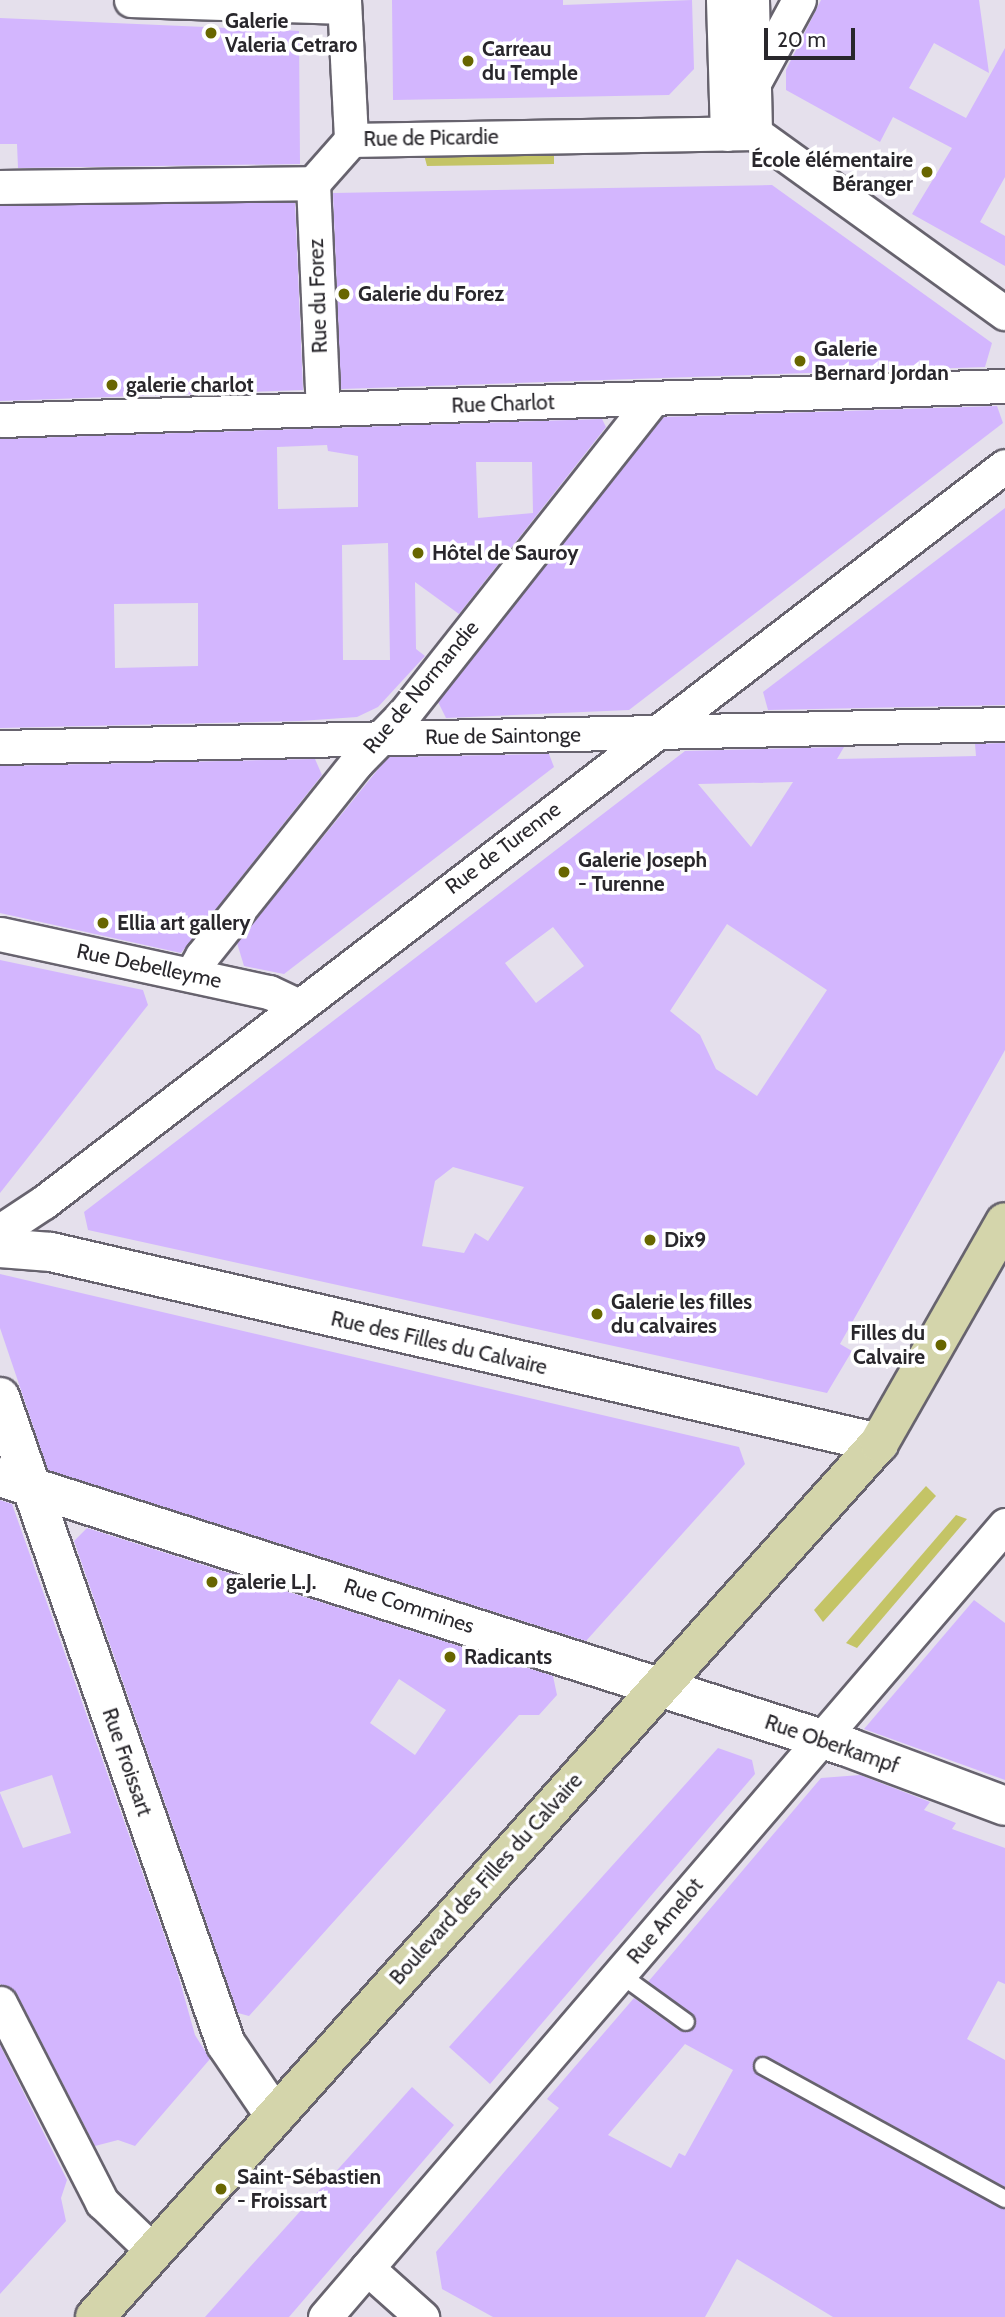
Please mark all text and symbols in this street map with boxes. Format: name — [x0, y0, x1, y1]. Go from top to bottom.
place label: Galerie Valeria Cetraro — [225, 8, 358, 58]
scale bar — [767, 14, 858, 58]
marker: Galerie Valeria Cetraro — [203, 25, 219, 41]
text: 20 m — [777, 27, 826, 52]
place label: Carreau du Temple — [482, 36, 578, 86]
marker: Carreau du Temple — [460, 53, 476, 69]
street label: Rue de Picardie — [363, 124, 499, 152]
place label: École élémentaire Béranger — [751, 147, 913, 197]
marker: École élémentaire Béranger — [919, 164, 935, 180]
street label: Rue du Forez — [303, 238, 333, 354]
place label: Galerie du Forez — [358, 281, 504, 307]
marker: Galerie du Forez — [336, 286, 352, 302]
place label: Galerie Bernard Jordan — [814, 336, 949, 386]
marker: Galerie Bernard Jordan — [792, 353, 808, 369]
place label: galerie charlot — [126, 372, 254, 398]
marker: galerie charlot — [104, 377, 120, 393]
street label: Rue Charlot — [451, 390, 555, 418]
place label: Hôtel de Sauroy — [432, 540, 579, 566]
marker: Hôtel de Sauroy — [410, 545, 426, 561]
street label: Rue de Normandie — [358, 615, 484, 759]
street label: Rue de Saintonge — [425, 722, 581, 750]
street label: Rue de Turenne — [440, 796, 566, 900]
place label: Galerie Joseph - Turenne — [578, 847, 707, 897]
marker: Galerie Joseph - Turenne — [556, 864, 572, 880]
place label: Ellia art gallery — [117, 910, 250, 936]
marker: Ellia art gallery — [95, 915, 111, 931]
street label: Rue Debelleyme — [74, 938, 224, 994]
place label: Dix9 — [664, 1227, 706, 1253]
marker: Dix9 — [642, 1232, 658, 1248]
place label: Galerie les filles du calvaires — [611, 1289, 752, 1339]
street label: Rue des Filles du Calvaire — [328, 1306, 550, 1380]
marker: Galerie les filles du calvaires — [589, 1306, 605, 1322]
place label: Filles du Calvaire — [850, 1320, 925, 1370]
marker: Filles du Calvaire — [931, 1335, 951, 1355]
place label: galerie L.J. — [226, 1569, 316, 1595]
street label: Rue Commines — [341, 1573, 477, 1639]
marker: galerie L.J. — [204, 1574, 220, 1590]
place label: Radicants — [464, 1644, 552, 1670]
marker: Radicants — [442, 1649, 458, 1665]
street label: Rue Froissart — [97, 1705, 157, 1819]
street label: Rue Oberkampf — [762, 1709, 902, 1779]
street label: Boulevard des Filles du Calvaire — [384, 1768, 588, 1990]
street label: Rue Amelot — [622, 1873, 708, 1969]
place label: Saint-Sébastien - Froissart — [237, 2164, 381, 2214]
marker: Saint-Sébastien - Froissart — [211, 2179, 231, 2199]

